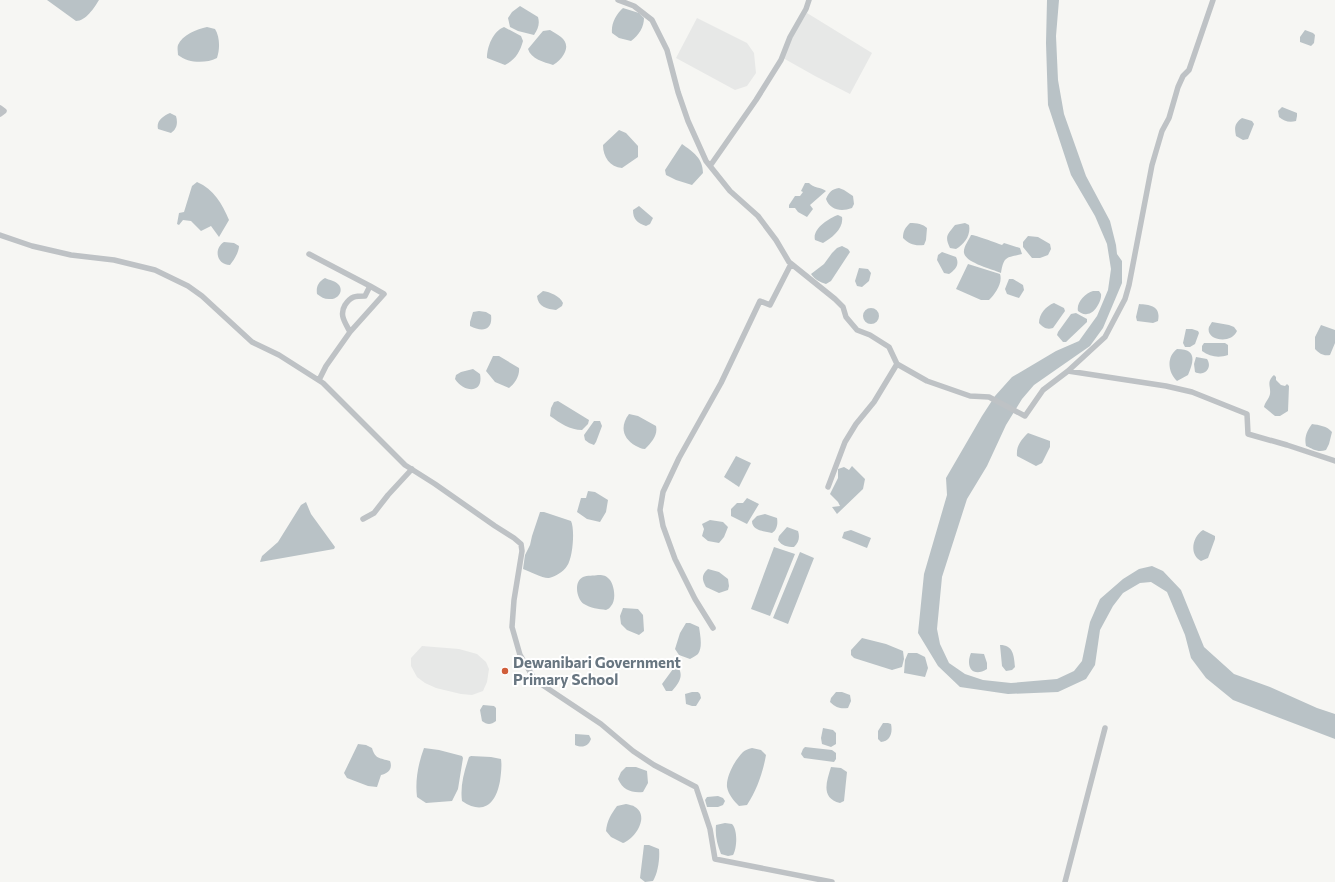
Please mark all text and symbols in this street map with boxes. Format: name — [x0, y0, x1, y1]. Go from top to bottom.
place label: Dewanibari Government Primary School — [513, 653, 681, 688]
marker: Dewanibari Government Primary School — [500, 666, 510, 676]

